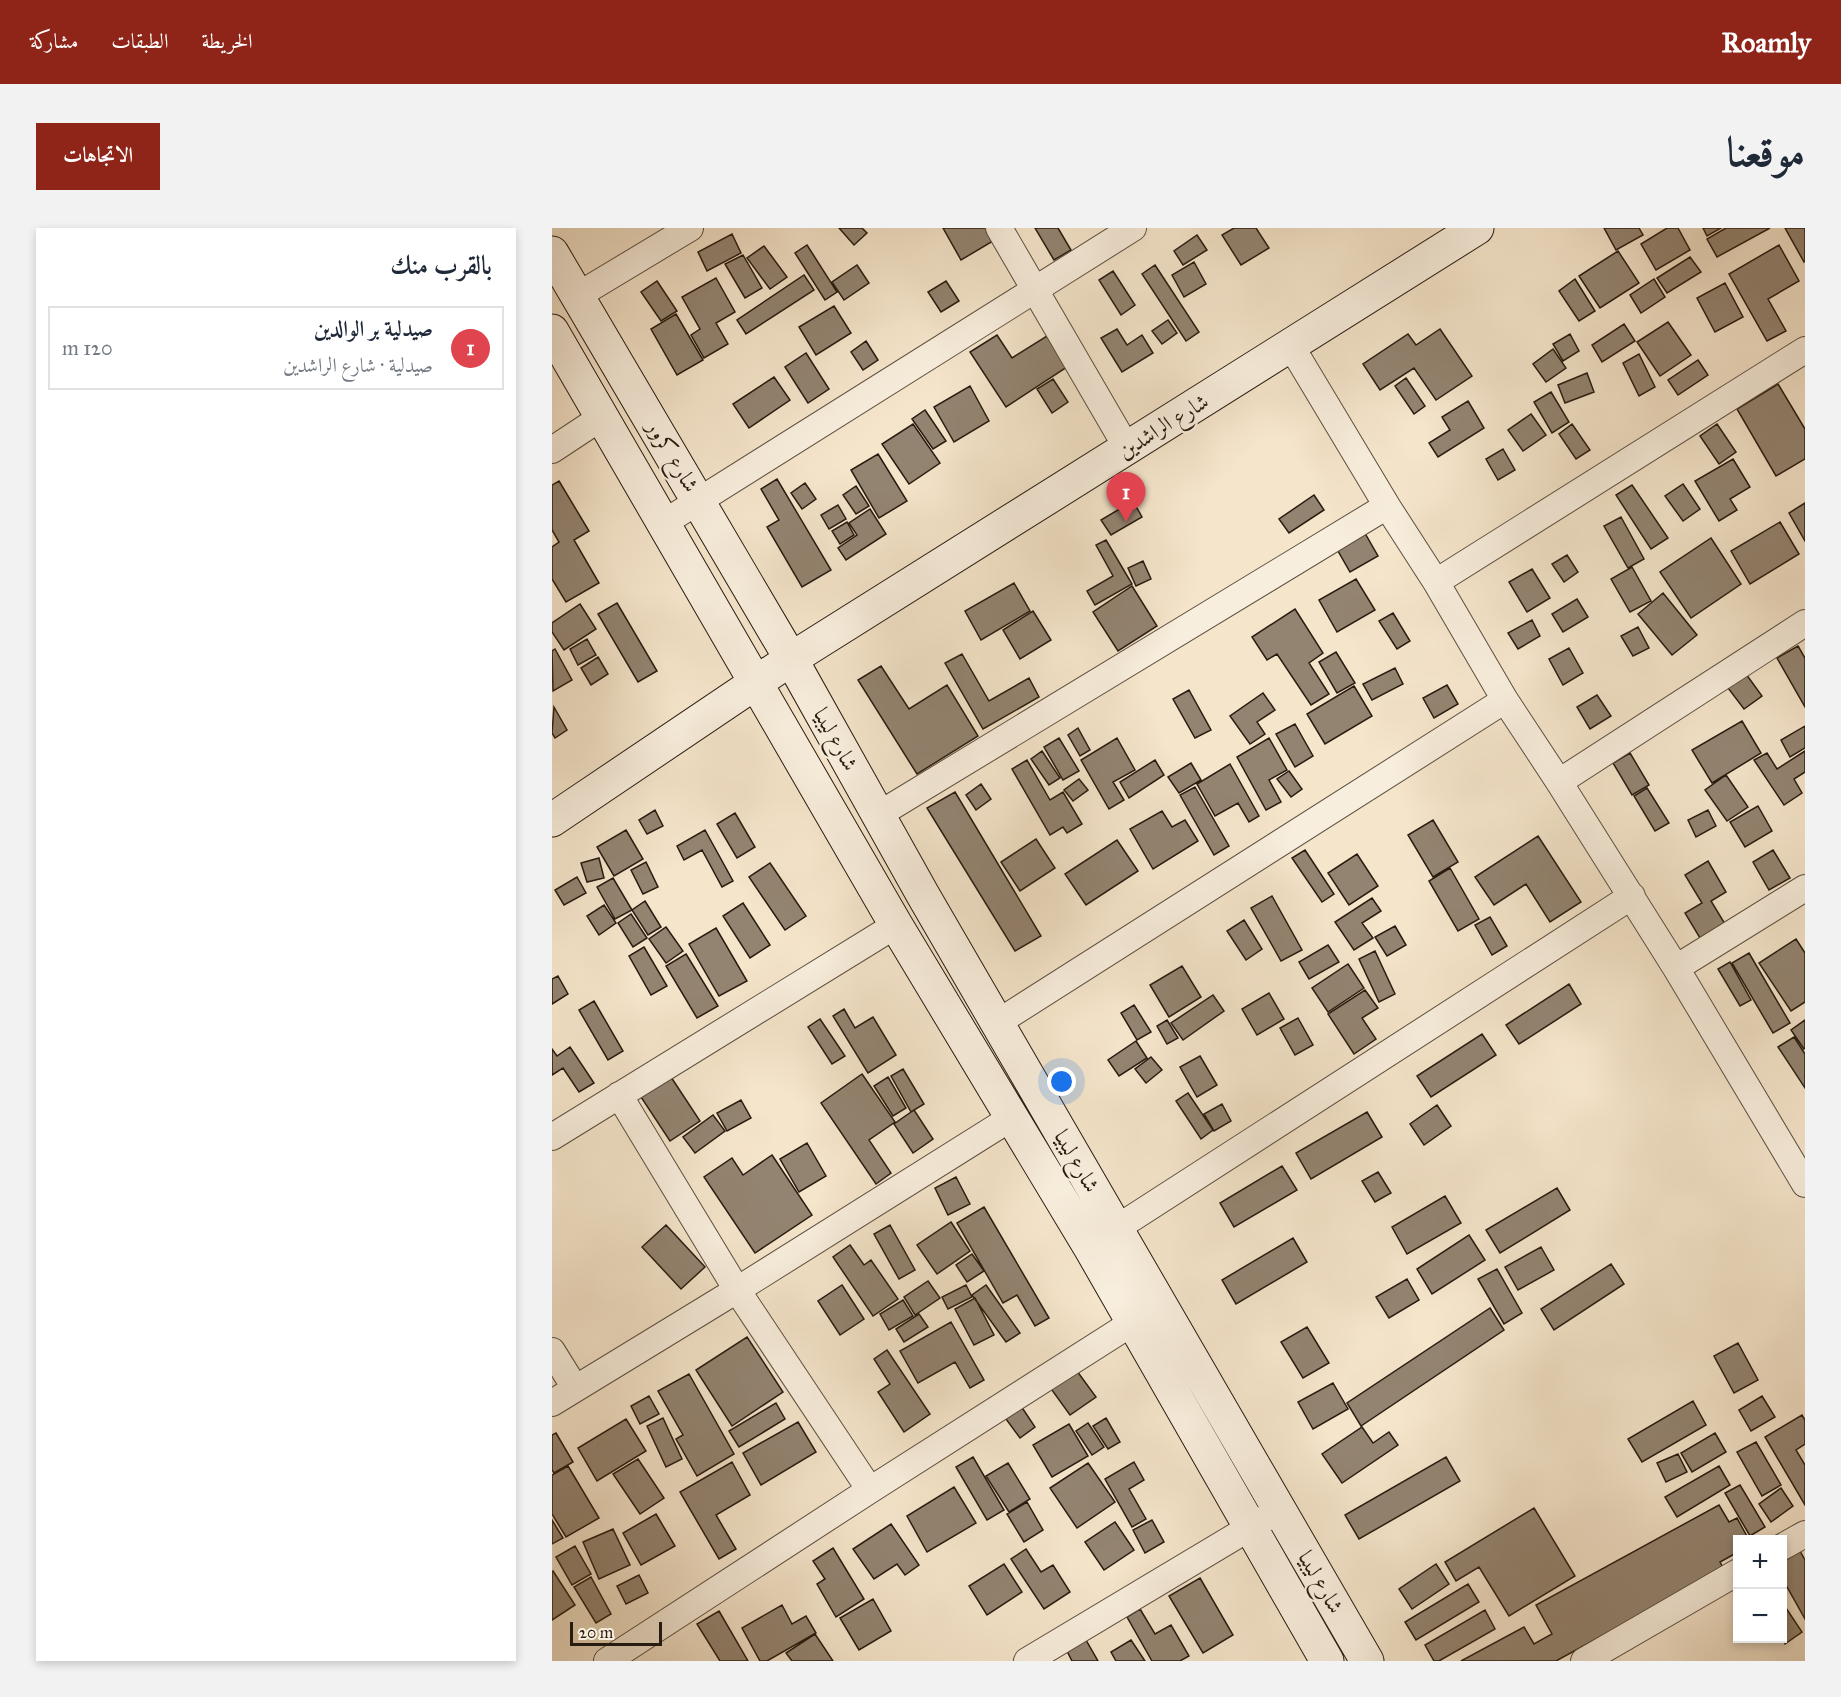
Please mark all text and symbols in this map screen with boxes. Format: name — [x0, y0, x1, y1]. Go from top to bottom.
text: Roamly — [1722, 25, 1811, 60]
text: مشاركة — [30, 28, 78, 54]
text: الطبقات — [111, 28, 168, 54]
text: الخريطة — [201, 28, 253, 54]
button: الاتجاهات — [36, 123, 160, 190]
text: موقعنا — [1727, 126, 1805, 178]
text: بالقرب منك — [390, 249, 492, 281]
text: صيدلية بر الوالدين — [314, 315, 433, 342]
text: 120 m — [62, 336, 113, 360]
text: 1 — [467, 336, 474, 360]
text: صيدلية · شارع الراشدين — [283, 353, 433, 377]
street label: شارع الراشدين — [1113, 388, 1216, 469]
street label: شارع كرور — [636, 413, 705, 499]
pin: 1 — [1106, 472, 1146, 522]
street label: شارع ليبيا — [803, 703, 864, 778]
your location — [1047, 1067, 1076, 1096]
street label: شارع ليبيا — [1044, 1125, 1106, 1200]
map controls — [1733, 1535, 1787, 1643]
button: + — [1733, 1535, 1787, 1589]
street label: شارع ليبيا — [1288, 1546, 1350, 1621]
button: − — [1733, 1589, 1787, 1643]
scale bar — [570, 1619, 662, 1646]
text: 20 m — [579, 1623, 613, 1642]

